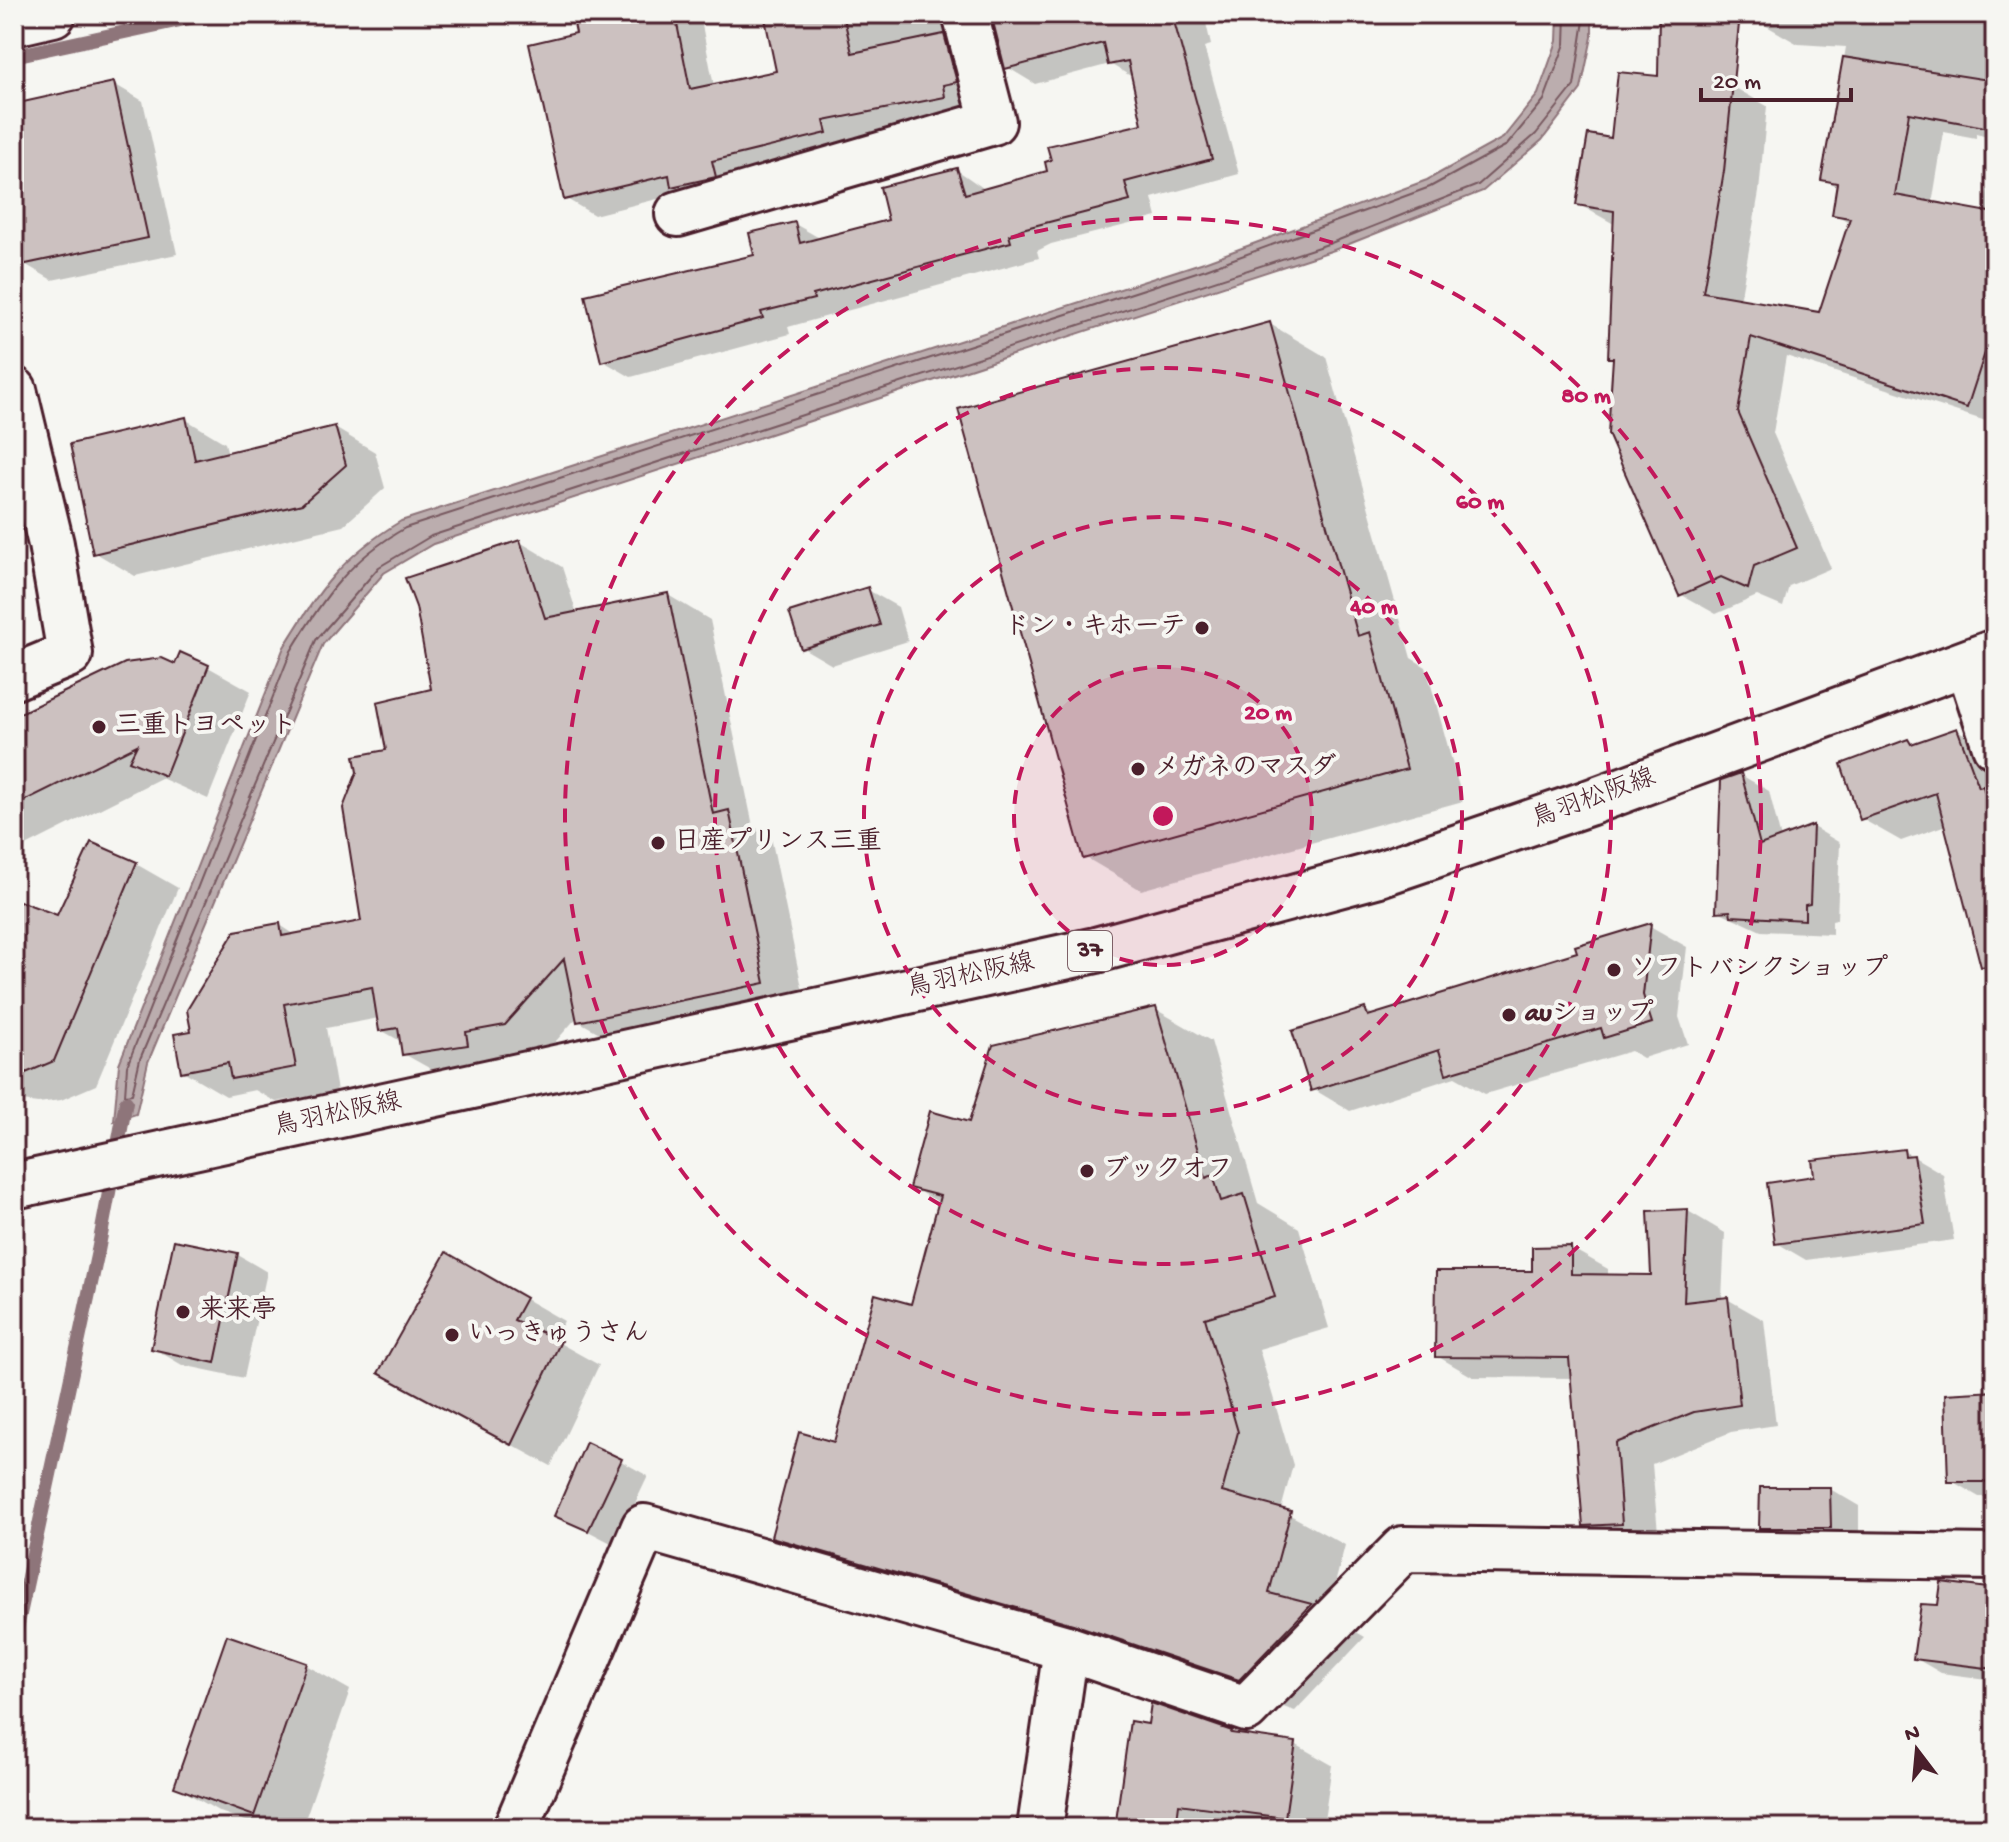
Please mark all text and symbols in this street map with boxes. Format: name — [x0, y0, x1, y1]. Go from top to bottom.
scale bar — [1701, 52, 1851, 102]
text: 20 m — [1713, 69, 1761, 98]
text: 80 m — [1561, 383, 1611, 412]
text: 60 m — [1456, 489, 1504, 518]
text: 40 m — [1349, 594, 1398, 623]
place label: ドン・キホーテ — [1004, 613, 1186, 644]
marker: ドン・キホーテ — [1193, 619, 1211, 637]
text: 20 m — [1244, 700, 1292, 729]
place label: 三重トヨペット — [115, 711, 297, 743]
marker: 三重トヨペット — [90, 718, 108, 736]
place label: メガネのマスダ — [1154, 753, 1337, 785]
marker: メガネのマスダ — [1129, 760, 1147, 778]
street label: 鳥羽松阪線 — [1527, 761, 1660, 837]
centre of rings — [1149, 802, 1177, 830]
place label: 日産プリンス三重 — [674, 826, 882, 859]
marker: 日産プリンス三重 — [649, 834, 667, 852]
road number: 37 — [1068, 931, 1112, 971]
street label: 鳥羽松阪線 — [904, 946, 1038, 1006]
place label: ソフトバンクショップ — [1630, 954, 1888, 986]
marker: ソフトバンクショップ — [1605, 961, 1623, 979]
place label: auショップ — [1524, 999, 1654, 1031]
marker: auショップ — [1500, 1006, 1518, 1024]
street label: 鳥羽松阪線 — [271, 1085, 405, 1145]
place label: ブックオフ — [1103, 1155, 1233, 1187]
marker: ブックオフ — [1078, 1162, 1096, 1180]
place label: 来来亭 — [199, 1295, 277, 1328]
marker: 来来亭 — [174, 1303, 192, 1321]
place label: いっきゅうさん — [468, 1320, 649, 1351]
marker: いっきゅうさん — [443, 1326, 461, 1344]
north arrow — [1877, 1710, 1957, 1790]
text: N — [1902, 1720, 1923, 1749]

